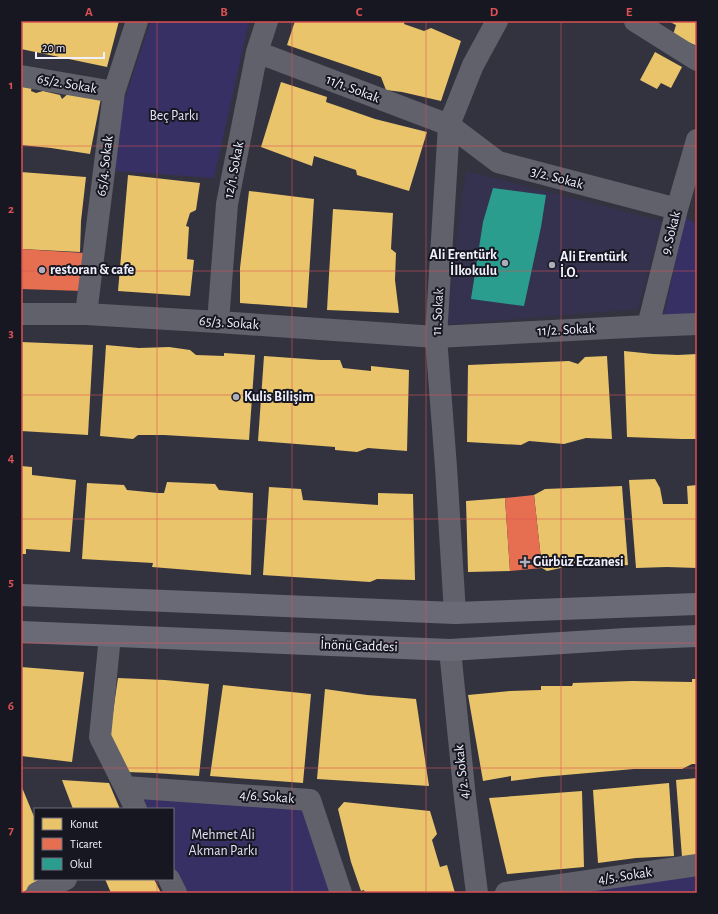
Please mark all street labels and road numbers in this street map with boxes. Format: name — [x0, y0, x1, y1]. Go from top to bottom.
street label: 65/2. Sokak — [36, 72, 99, 96]
street label: 11/1. Sokak — [324, 72, 382, 106]
street label: 65/4. Sokak — [94, 134, 116, 197]
street label: 12/1. Sokak — [222, 140, 246, 200]
street label: 3/2. Sokak — [529, 164, 585, 192]
street label: 9. Sokak — [659, 209, 683, 256]
street label: 11. Sokak — [430, 287, 446, 336]
street label: 65/3. Sokak — [199, 314, 260, 332]
street label: 11/2. Sokak — [537, 321, 596, 339]
street label: İnönü Caddesi — [320, 635, 398, 654]
street label: 4/2. Sokak — [452, 743, 472, 800]
street label: 4/6. Sokak — [239, 788, 296, 806]
street label: 4/5. Sokak — [597, 865, 653, 887]

